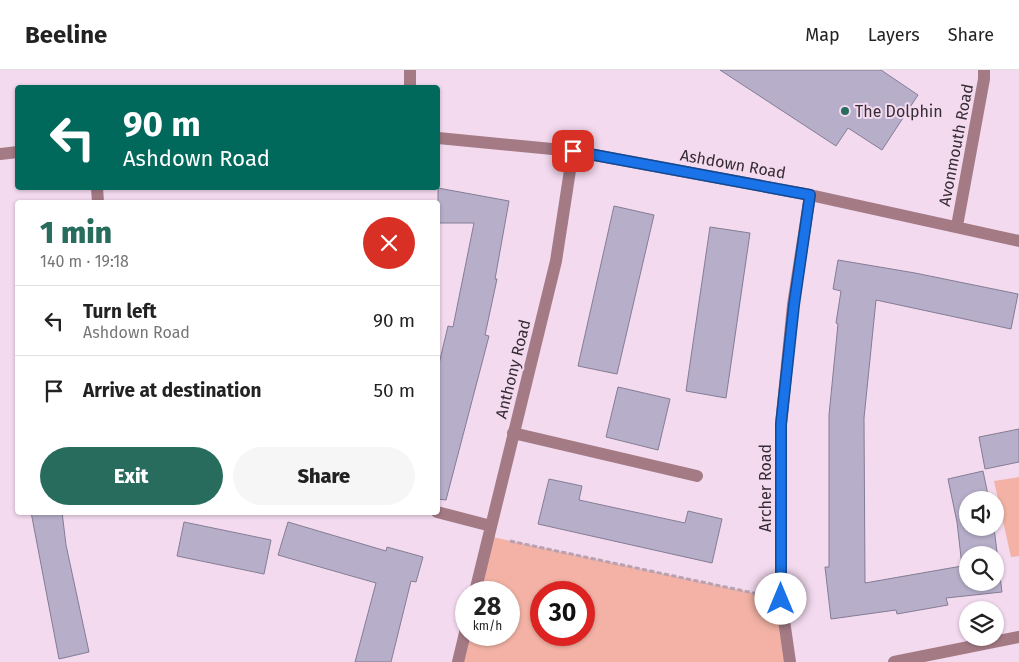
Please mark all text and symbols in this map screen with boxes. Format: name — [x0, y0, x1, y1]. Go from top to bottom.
text: Beeline — [25, 21, 107, 49]
text: Map — [805, 24, 840, 46]
text: Layers — [868, 24, 920, 46]
text: Share — [948, 24, 994, 46]
street label: Avonmouth Road — [935, 82, 977, 208]
place label: The Dolphin — [855, 102, 943, 121]
text: 90 m — [123, 103, 201, 145]
icon: left — [40, 105, 105, 170]
marker: The Dolphin — [839, 105, 851, 117]
pin — [552, 130, 594, 172]
icon: arrive — [559, 137, 587, 165]
text: Ashdown Road — [123, 145, 270, 172]
street label: Ashdown Road — [679, 145, 787, 183]
text: 1 min — [40, 215, 112, 251]
button: close — [363, 217, 415, 269]
text: 140 m · 19:18 — [40, 252, 129, 271]
text: Turn left — [83, 300, 157, 323]
icon: left — [40, 307, 68, 335]
text: 90 m — [373, 309, 415, 332]
street label: Anthony Road — [492, 318, 534, 420]
text: Ashdown Road — [83, 323, 190, 342]
icon: arrive — [40, 377, 68, 405]
text: Arrive at destination — [83, 379, 262, 402]
text: 50 m — [374, 379, 415, 402]
street label: Archer Road — [756, 444, 775, 532]
button: Exit — [40, 447, 223, 505]
button: Share — [233, 447, 415, 505]
map controls — [959, 491, 1004, 646]
button: sound — [959, 491, 1004, 536]
button: search — [959, 546, 1004, 591]
position arrow — [754, 572, 806, 624]
speed limit sign: 30 — [530, 581, 595, 646]
text: 28 — [474, 592, 501, 622]
button: layers — [959, 601, 1004, 646]
text: km/h — [473, 619, 502, 633]

